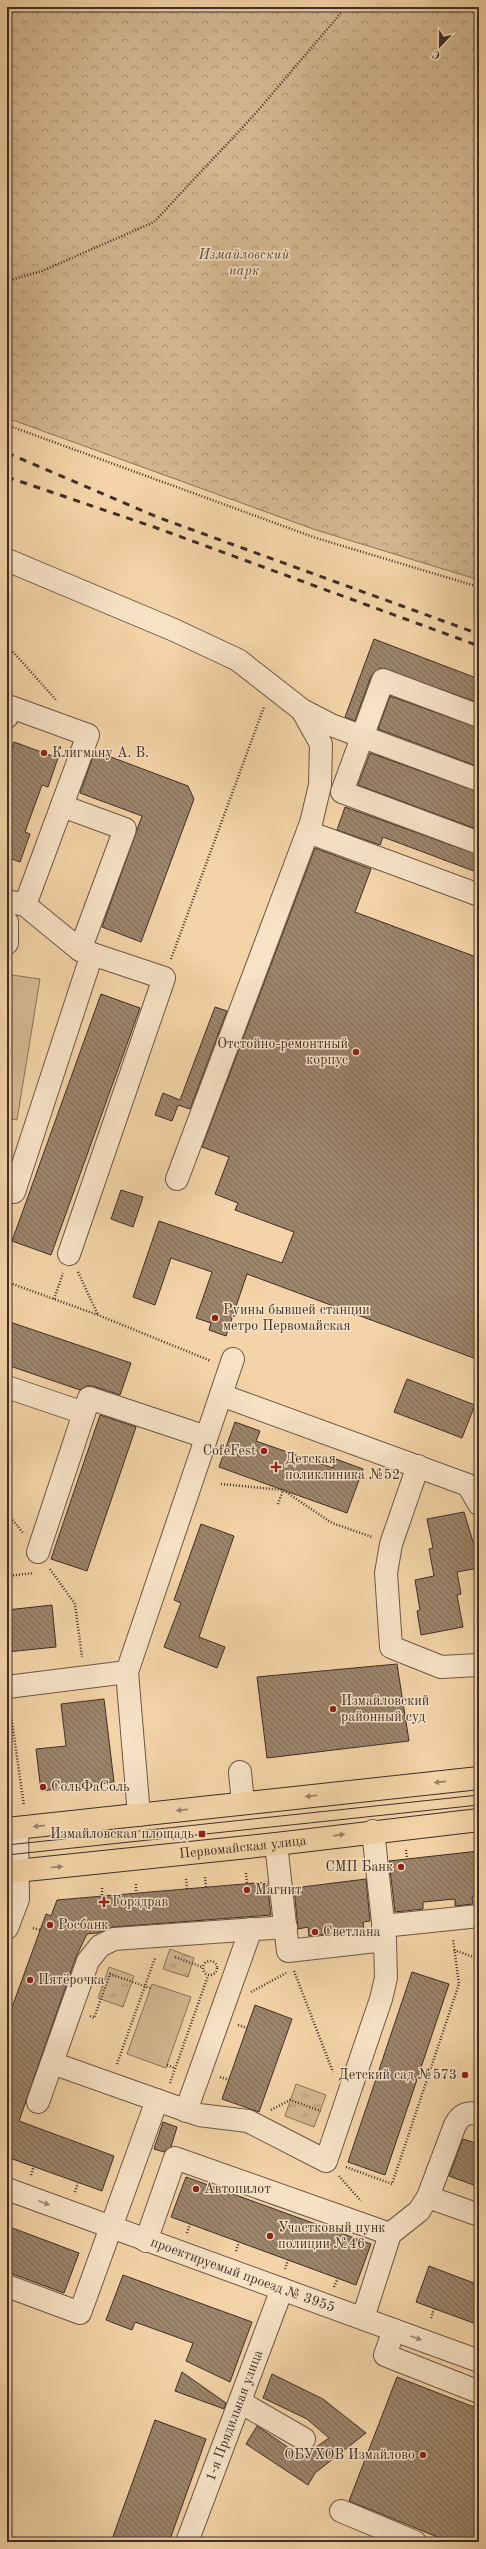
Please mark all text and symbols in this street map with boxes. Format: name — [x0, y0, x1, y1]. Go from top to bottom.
north arrow — [420, 26, 460, 66]
text: С — [431, 47, 442, 60]
park label: Измайловский парк — [197, 248, 290, 279]
place label: Клигману А. В. — [52, 746, 149, 760]
marker: Клигману А. В. — [39, 748, 49, 758]
place label: Отстойно-ремонтный корпус — [217, 1037, 348, 1067]
marker: Отстойно-ремонтный корпус — [351, 1047, 361, 1057]
place label: Руины бывшей станции метро Первомайская — [223, 1303, 370, 1333]
marker: Руины бывшей станции метро Первомайская — [210, 1313, 220, 1323]
place label: CofeFest — [203, 1444, 256, 1458]
marker: CofeFest — [259, 1446, 269, 1456]
place label: Детская поликлиника №52 — [285, 1452, 400, 1482]
marker: Детская поликлиника №52 — [270, 1461, 282, 1473]
place label: Измайловский районный суд — [341, 1694, 429, 1724]
marker: Измайловский районный суд — [328, 1704, 338, 1714]
one-way arrow — [434, 1779, 446, 1786]
place label: СольФаСоль — [51, 1780, 130, 1794]
marker: СольФаСоль — [38, 1782, 48, 1792]
one-way arrow — [305, 1793, 317, 1799]
one-way arrow — [176, 1807, 188, 1813]
one-way arrow — [33, 1823, 45, 1829]
place label: Измайловская площадь — [50, 1827, 194, 1841]
marker: Измайловская площадь — [197, 1829, 207, 1839]
one-way arrow — [333, 1832, 345, 1838]
street label: Первомайская улица — [178, 1833, 307, 1861]
place label: СМП Банк — [325, 1860, 393, 1874]
marker: СМП Банк — [396, 1862, 406, 1872]
one-way arrow — [51, 1864, 63, 1871]
place label: Магнит — [255, 1883, 302, 1897]
marker: Магнит — [242, 1885, 252, 1895]
place label: Горздрав — [112, 1895, 168, 1909]
marker: Горздрав — [99, 1897, 109, 1907]
place label: Росбанк — [58, 1918, 108, 1932]
marker: Росбанк — [45, 1920, 55, 1930]
place label: Светлана — [323, 1925, 381, 1939]
marker: Светлана — [310, 1927, 320, 1937]
place label: Пятёрочка — [38, 1973, 105, 1987]
marker: Пятёрочка — [25, 1975, 35, 1985]
place label: Детский сад №573 — [338, 2068, 457, 2082]
marker: Детский сад №573 — [460, 2070, 470, 2080]
place label: Автопилот — [204, 2182, 271, 2196]
marker: Автопилот — [191, 2184, 201, 2194]
one-way arrow — [38, 2200, 50, 2206]
place label: Участковый пунк полиции №46 — [278, 2221, 385, 2251]
marker: Участковый пунк полиции №46 — [265, 2231, 275, 2241]
street label: проектируемый проезд № 3955 — [149, 2235, 337, 2315]
one-way arrow — [410, 2335, 422, 2341]
street label: 1-я Прядильная улица — [203, 2348, 265, 2483]
place label: ОБУХОВ Измайлово — [284, 2448, 415, 2462]
marker: ОБУХОВ Измайлово — [418, 2450, 428, 2460]

